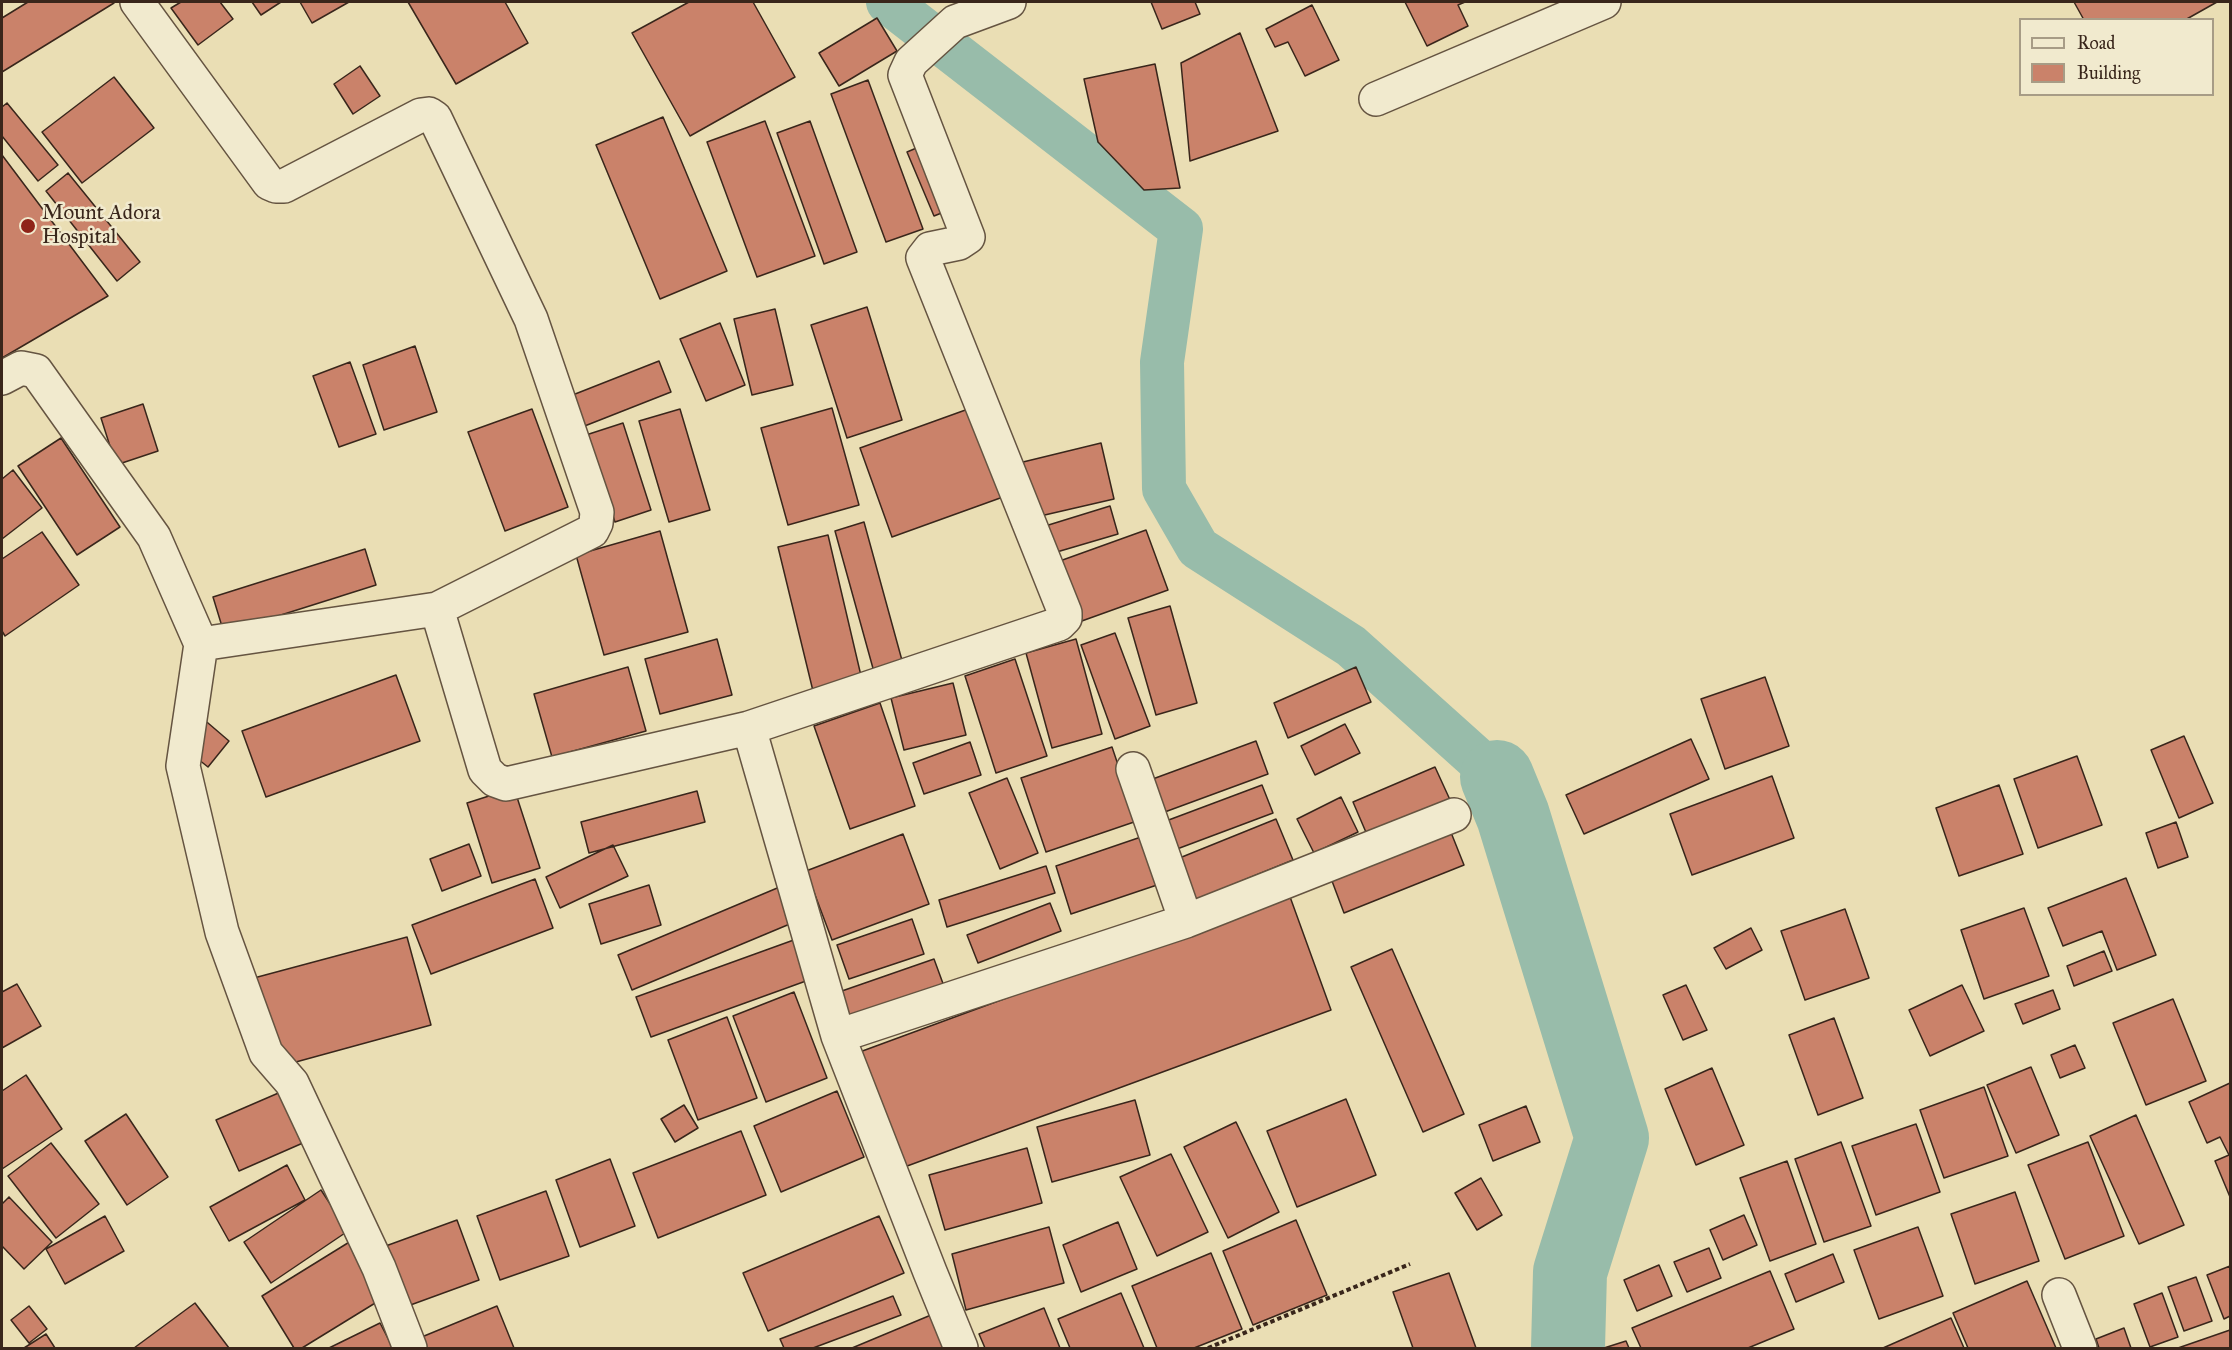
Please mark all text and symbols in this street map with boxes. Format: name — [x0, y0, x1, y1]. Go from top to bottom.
legend — [2019, 18, 2214, 96]
text: Road — [2077, 32, 2115, 54]
text: Building — [2077, 62, 2140, 84]
place label: Mount Adora Hospital — [42, 201, 161, 251]
marker: Mount Adora Hospital — [19, 217, 37, 235]

